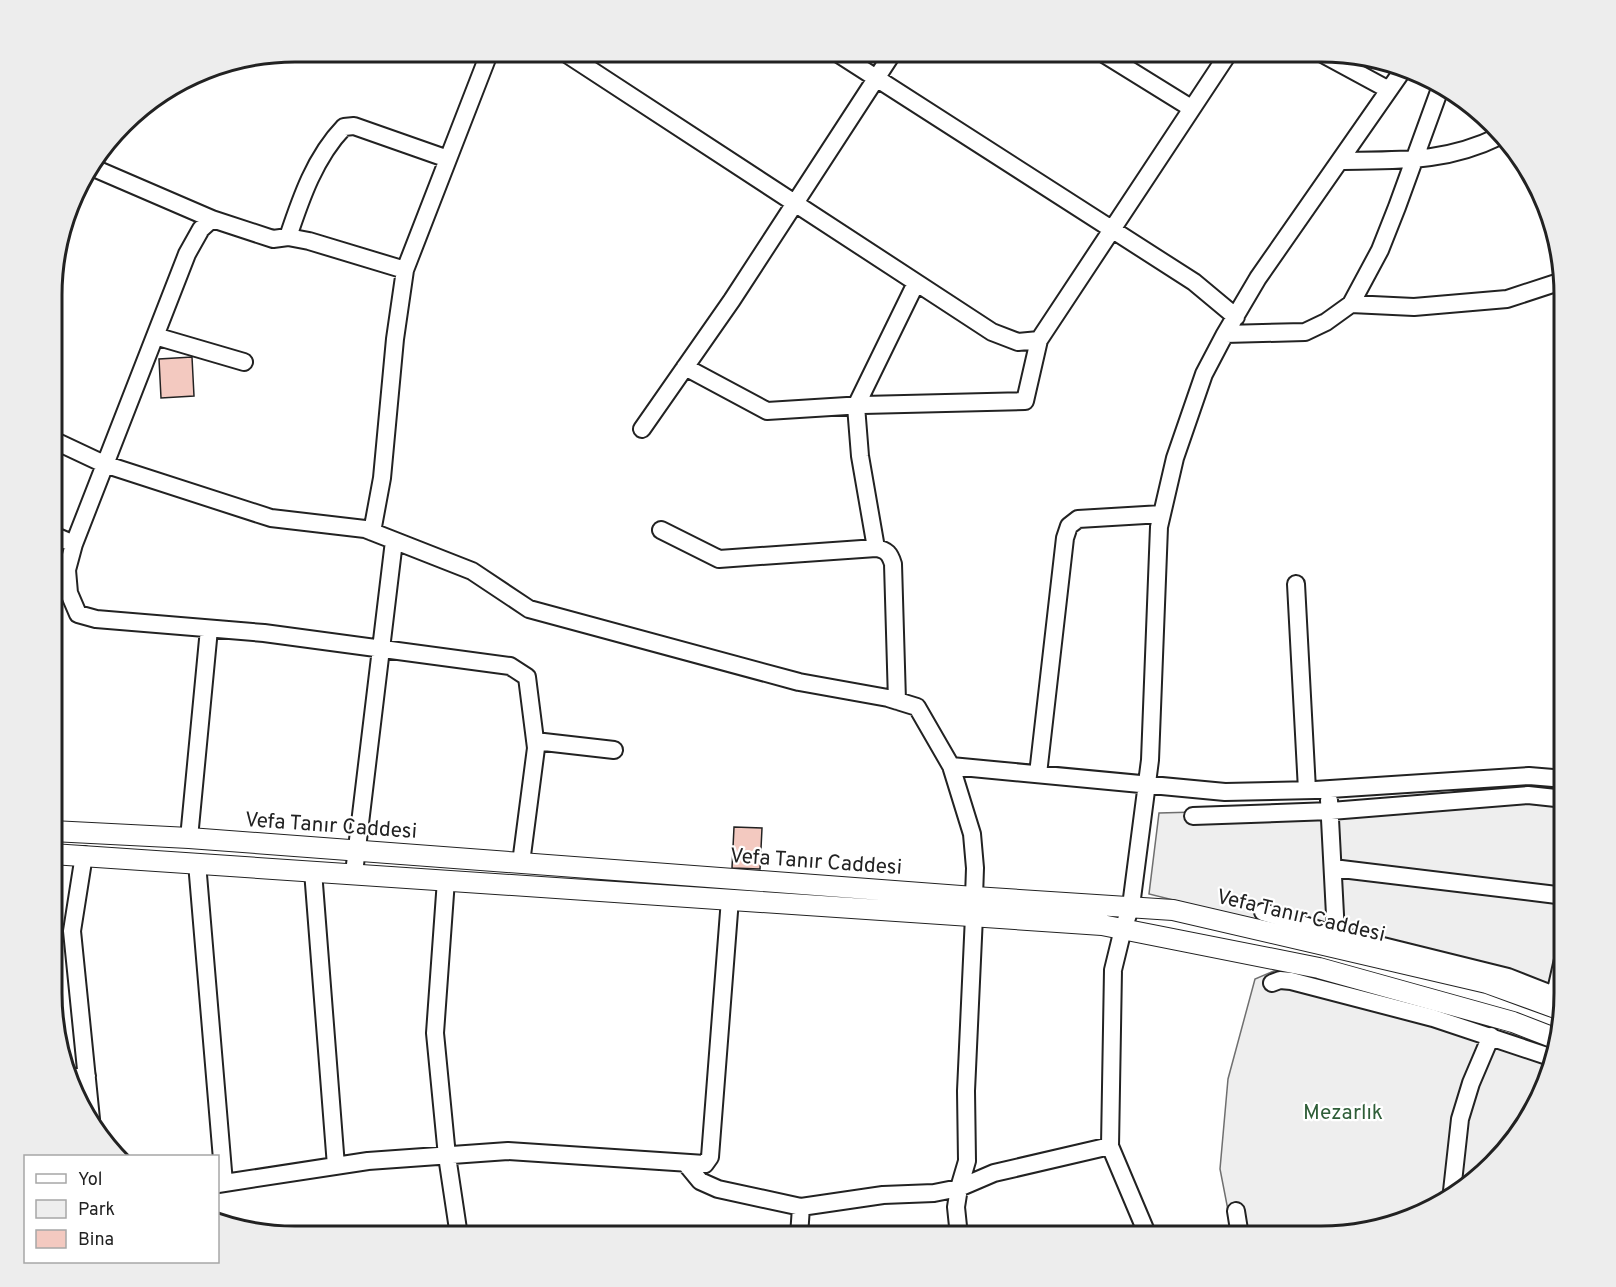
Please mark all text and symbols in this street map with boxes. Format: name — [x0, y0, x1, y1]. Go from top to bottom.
street label: Vefa Tanır Caddesi — [244, 807, 418, 846]
street label: Vefa Tanır Caddesi — [729, 843, 903, 882]
street label: Vefa Tanır Caddesi — [1214, 884, 1388, 949]
park label: Mezarlık — [1303, 1100, 1383, 1127]
legend — [24, 1155, 219, 1263]
text: Yol — [78, 1169, 103, 1192]
text: Park — [78, 1199, 115, 1222]
text: Bina — [78, 1229, 114, 1252]

